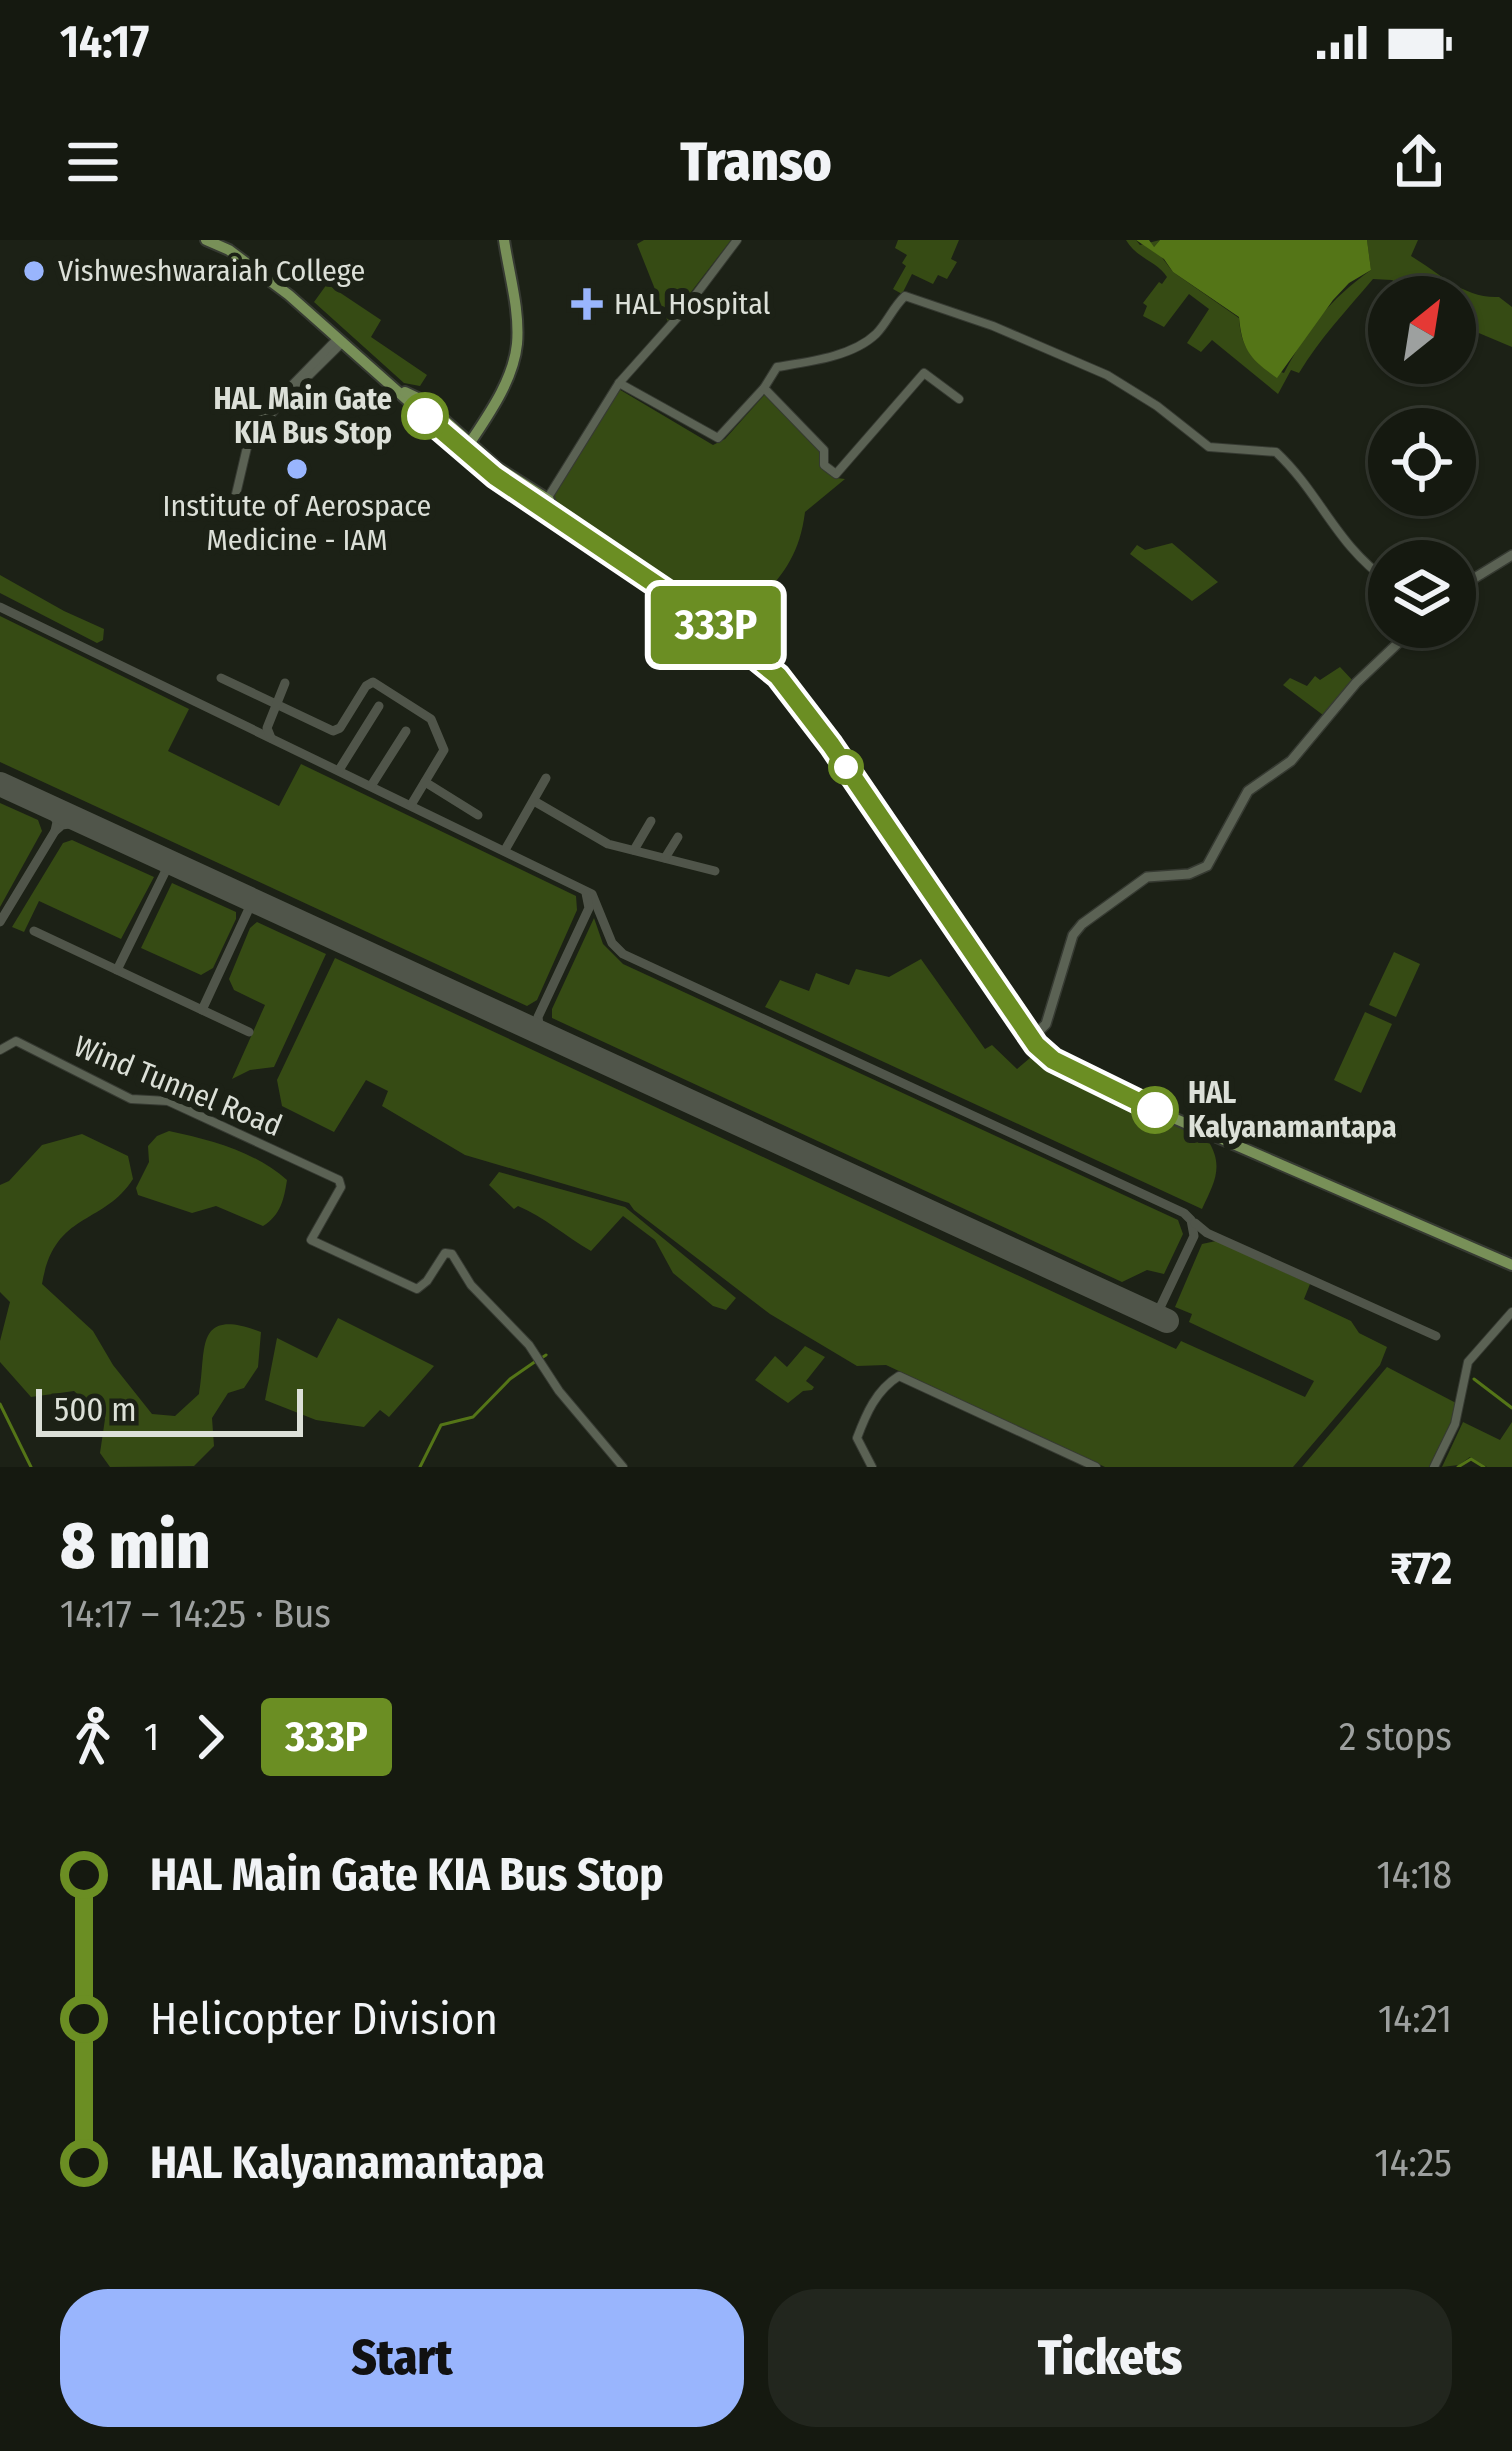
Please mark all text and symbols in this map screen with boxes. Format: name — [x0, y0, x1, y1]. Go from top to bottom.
text: 14:17 — [60, 15, 149, 69]
icon: menu — [60, 129, 126, 195]
icon: share — [1386, 129, 1452, 195]
text: Transo — [680, 130, 832, 194]
place label: Vishweshwaraiah College — [58, 253, 365, 289]
marker: Vishweshwaraiah College — [21, 258, 47, 284]
north arrow — [1368, 276, 1476, 384]
map controls — [1368, 276, 1476, 648]
place label: HAL Hospital — [614, 286, 771, 322]
marker: HAL Hospital — [571, 288, 603, 320]
place label: HAL Main Gate KIA Bus Stop — [213, 381, 392, 451]
marker: HAL Main Gate KIA Bus Stop — [403, 394, 447, 438]
button: locate — [1368, 408, 1476, 516]
marker: Institute of Aerospace Medicine - IAM — [284, 456, 310, 482]
place label: Institute of Aerospace Medicine - IAM — [163, 488, 431, 558]
button: layers — [1368, 540, 1476, 648]
line badge: 333P — [632, 586, 800, 664]
text: 333P — [675, 600, 757, 650]
unlabelled marker — [830, 751, 862, 783]
street label: Wind Tunnel Road — [69, 1028, 287, 1144]
place label: HAL Kalyanamantapa — [1188, 1075, 1397, 1145]
marker: HAL Kalyanamantapa — [1133, 1088, 1177, 1132]
scale bar — [36, 1383, 303, 1436]
text: 500 m — [54, 1390, 137, 1430]
text: 8 min — [60, 1506, 210, 1585]
text: ₹72 — [1390, 1542, 1452, 1596]
text: 14:17 – 14:25 · Bus — [60, 1591, 331, 1637]
icon: walk — [60, 1704, 126, 1770]
icon: forward — [177, 1704, 243, 1770]
text: 333P — [285, 1712, 368, 1762]
text: 1 — [144, 1714, 159, 1760]
text: 2 stops — [1339, 1714, 1452, 1760]
text: HAL Main Gate KIA Bus Stop — [150, 1848, 664, 1902]
text: 14:18 — [1377, 1852, 1452, 1898]
text: Helicopter Division — [150, 1992, 498, 2046]
text: 14:21 — [1378, 1996, 1452, 2042]
text: HAL Kalyanamantapa — [150, 2136, 545, 2190]
text: 14:25 — [1375, 2140, 1452, 2186]
button: Start — [60, 2289, 744, 2427]
button: Tickets — [768, 2289, 1452, 2427]

